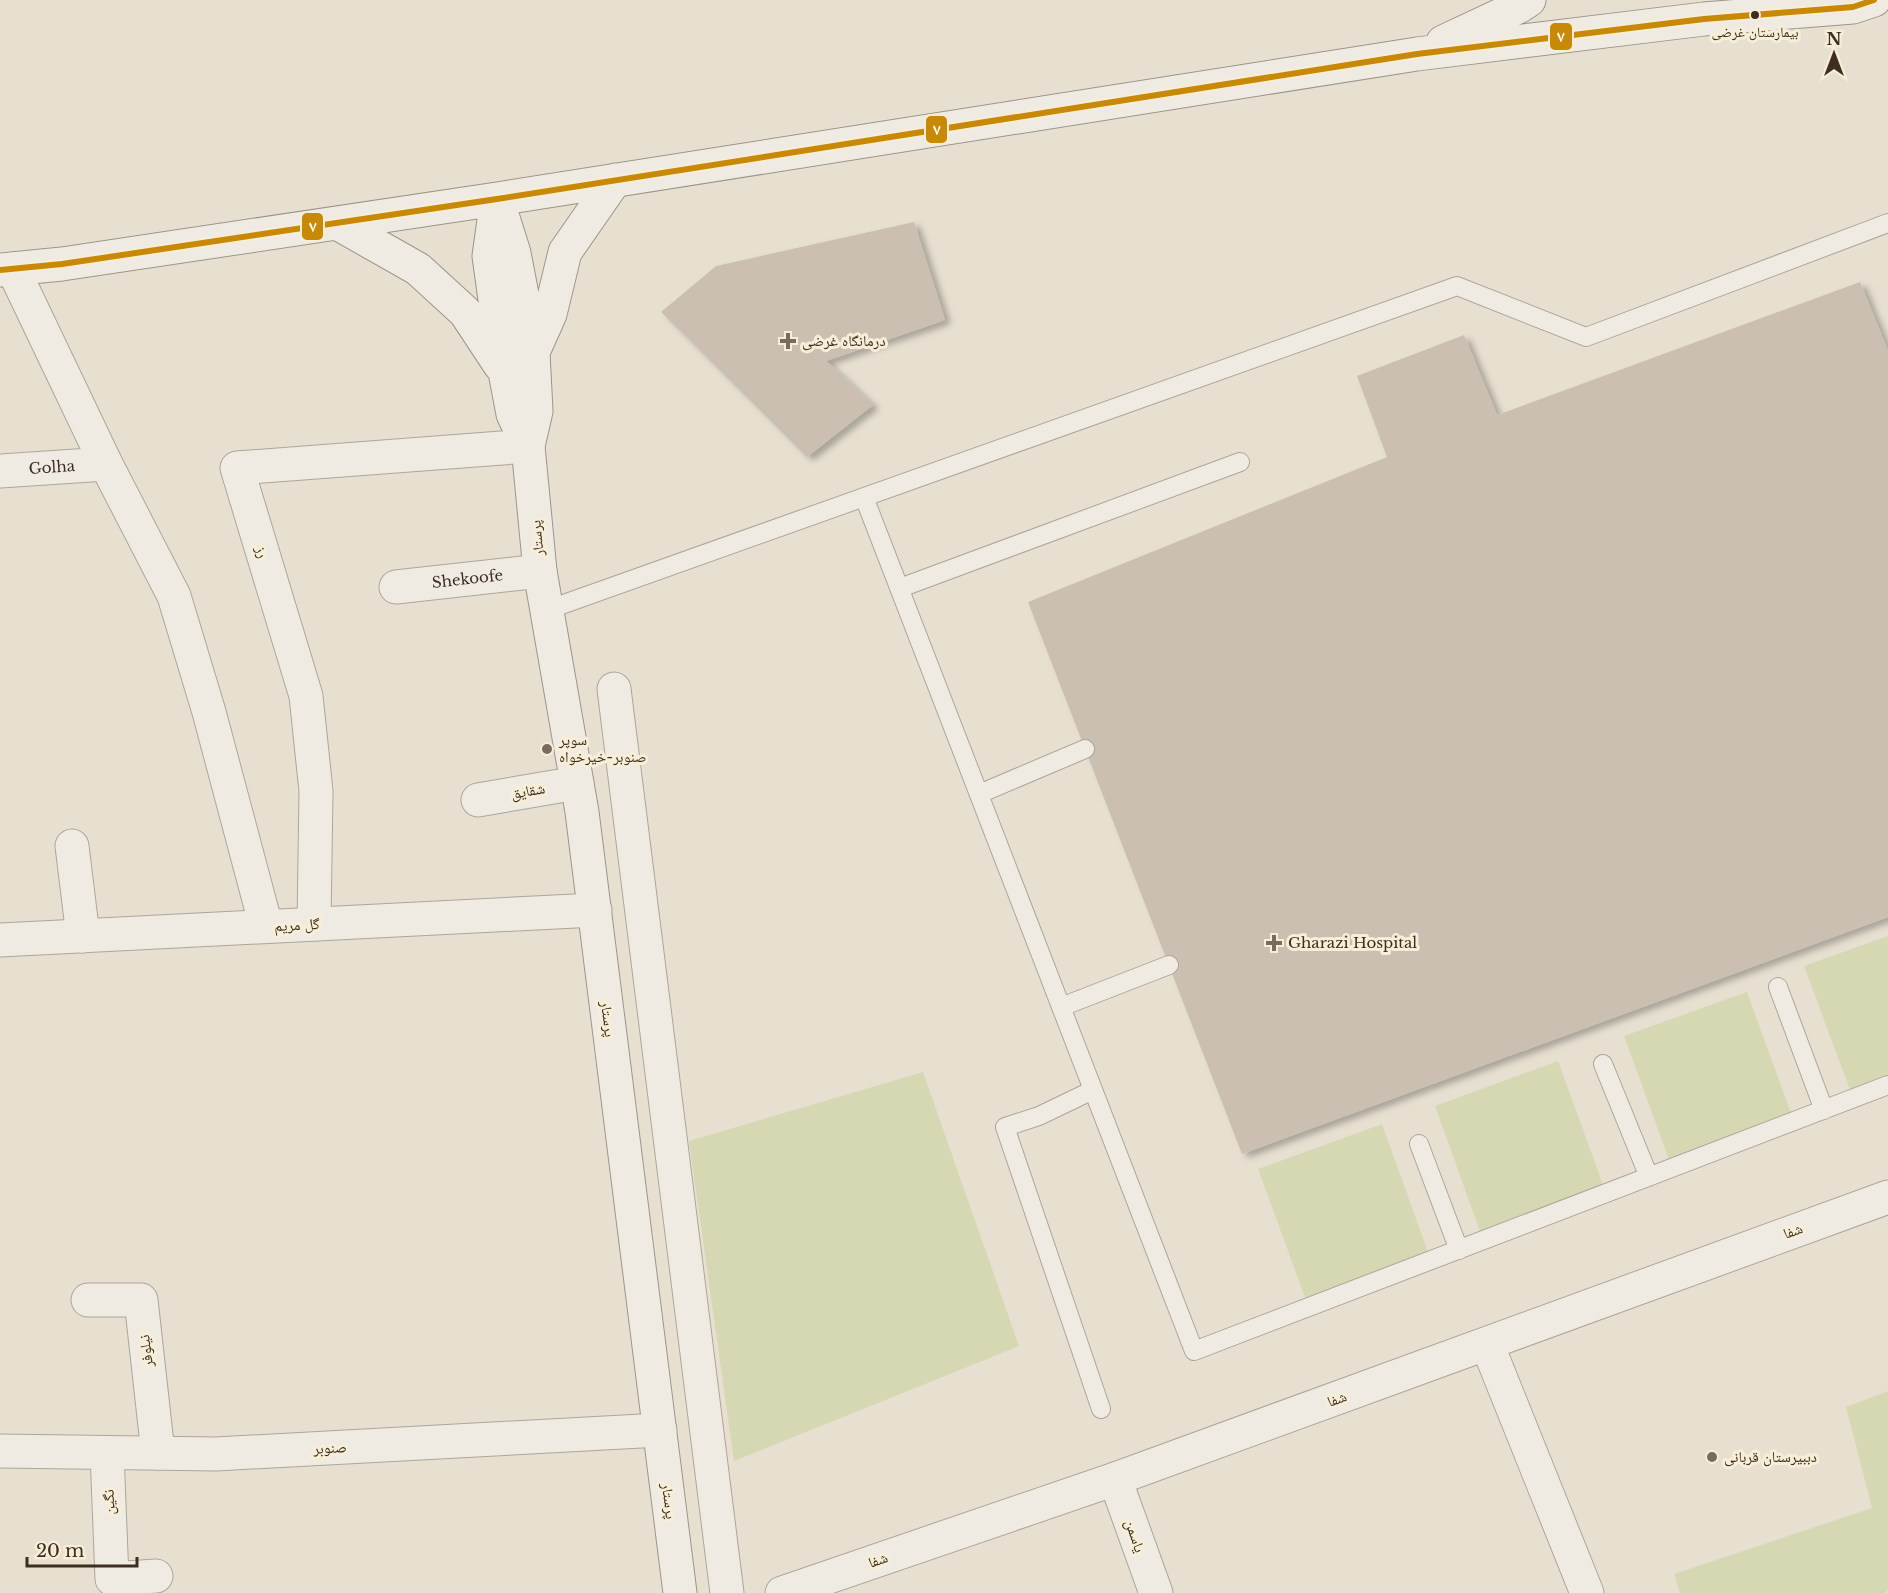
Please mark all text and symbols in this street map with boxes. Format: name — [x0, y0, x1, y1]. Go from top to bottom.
marker: بیمارستان غرضی — [1749, 9, 1761, 21]
line badge: ۷ — [1549, 22, 1573, 51]
place label: بیمارستان غرضی — [1712, 23, 1799, 41]
north arrow — [1804, 24, 1864, 84]
text: ۷ — [1557, 26, 1565, 46]
text: N — [1826, 29, 1842, 49]
line badge: ۷ — [925, 115, 948, 144]
text: ۷ — [933, 119, 941, 139]
line badge: ۷ — [301, 212, 324, 241]
text: ۷ — [309, 216, 317, 236]
place label: درمانگاه غرضی — [802, 331, 886, 351]
marker: درمانگاه غرضی — [779, 332, 797, 350]
street label: Golha — [28, 456, 76, 478]
street label: پرستار — [525, 519, 548, 558]
street label: رز — [251, 543, 273, 560]
street label: Shekoofe — [431, 565, 504, 592]
place label: سوپر صنوبر-خیرخواه — [558, 730, 647, 766]
marker: سوپر صنوبر-خیرخواه — [540, 742, 554, 756]
street label: شقایق — [509, 778, 547, 804]
street label: گل مریم — [274, 914, 321, 936]
place label: Gharazi Hospital — [1288, 933, 1417, 952]
marker: Gharazi Hospital — [1265, 934, 1283, 952]
street label: پرستار — [597, 999, 620, 1038]
street label: شفا — [1780, 1218, 1805, 1243]
street label: نیلوفر — [134, 1334, 157, 1369]
street label: شفا — [1324, 1386, 1349, 1411]
street label: صنوبر — [312, 1437, 347, 1458]
place label: دببیرستان قربانی — [1724, 1447, 1817, 1467]
marker: دببیرستان قربانی — [1705, 1450, 1719, 1464]
street label: پرستار — [658, 1481, 681, 1520]
street label: نگین — [99, 1489, 119, 1515]
street label: یاسمن — [1120, 1517, 1150, 1556]
scale bar — [27, 1530, 136, 1568]
text: 20 m — [36, 1540, 84, 1562]
street label: شفا — [866, 1547, 890, 1572]

